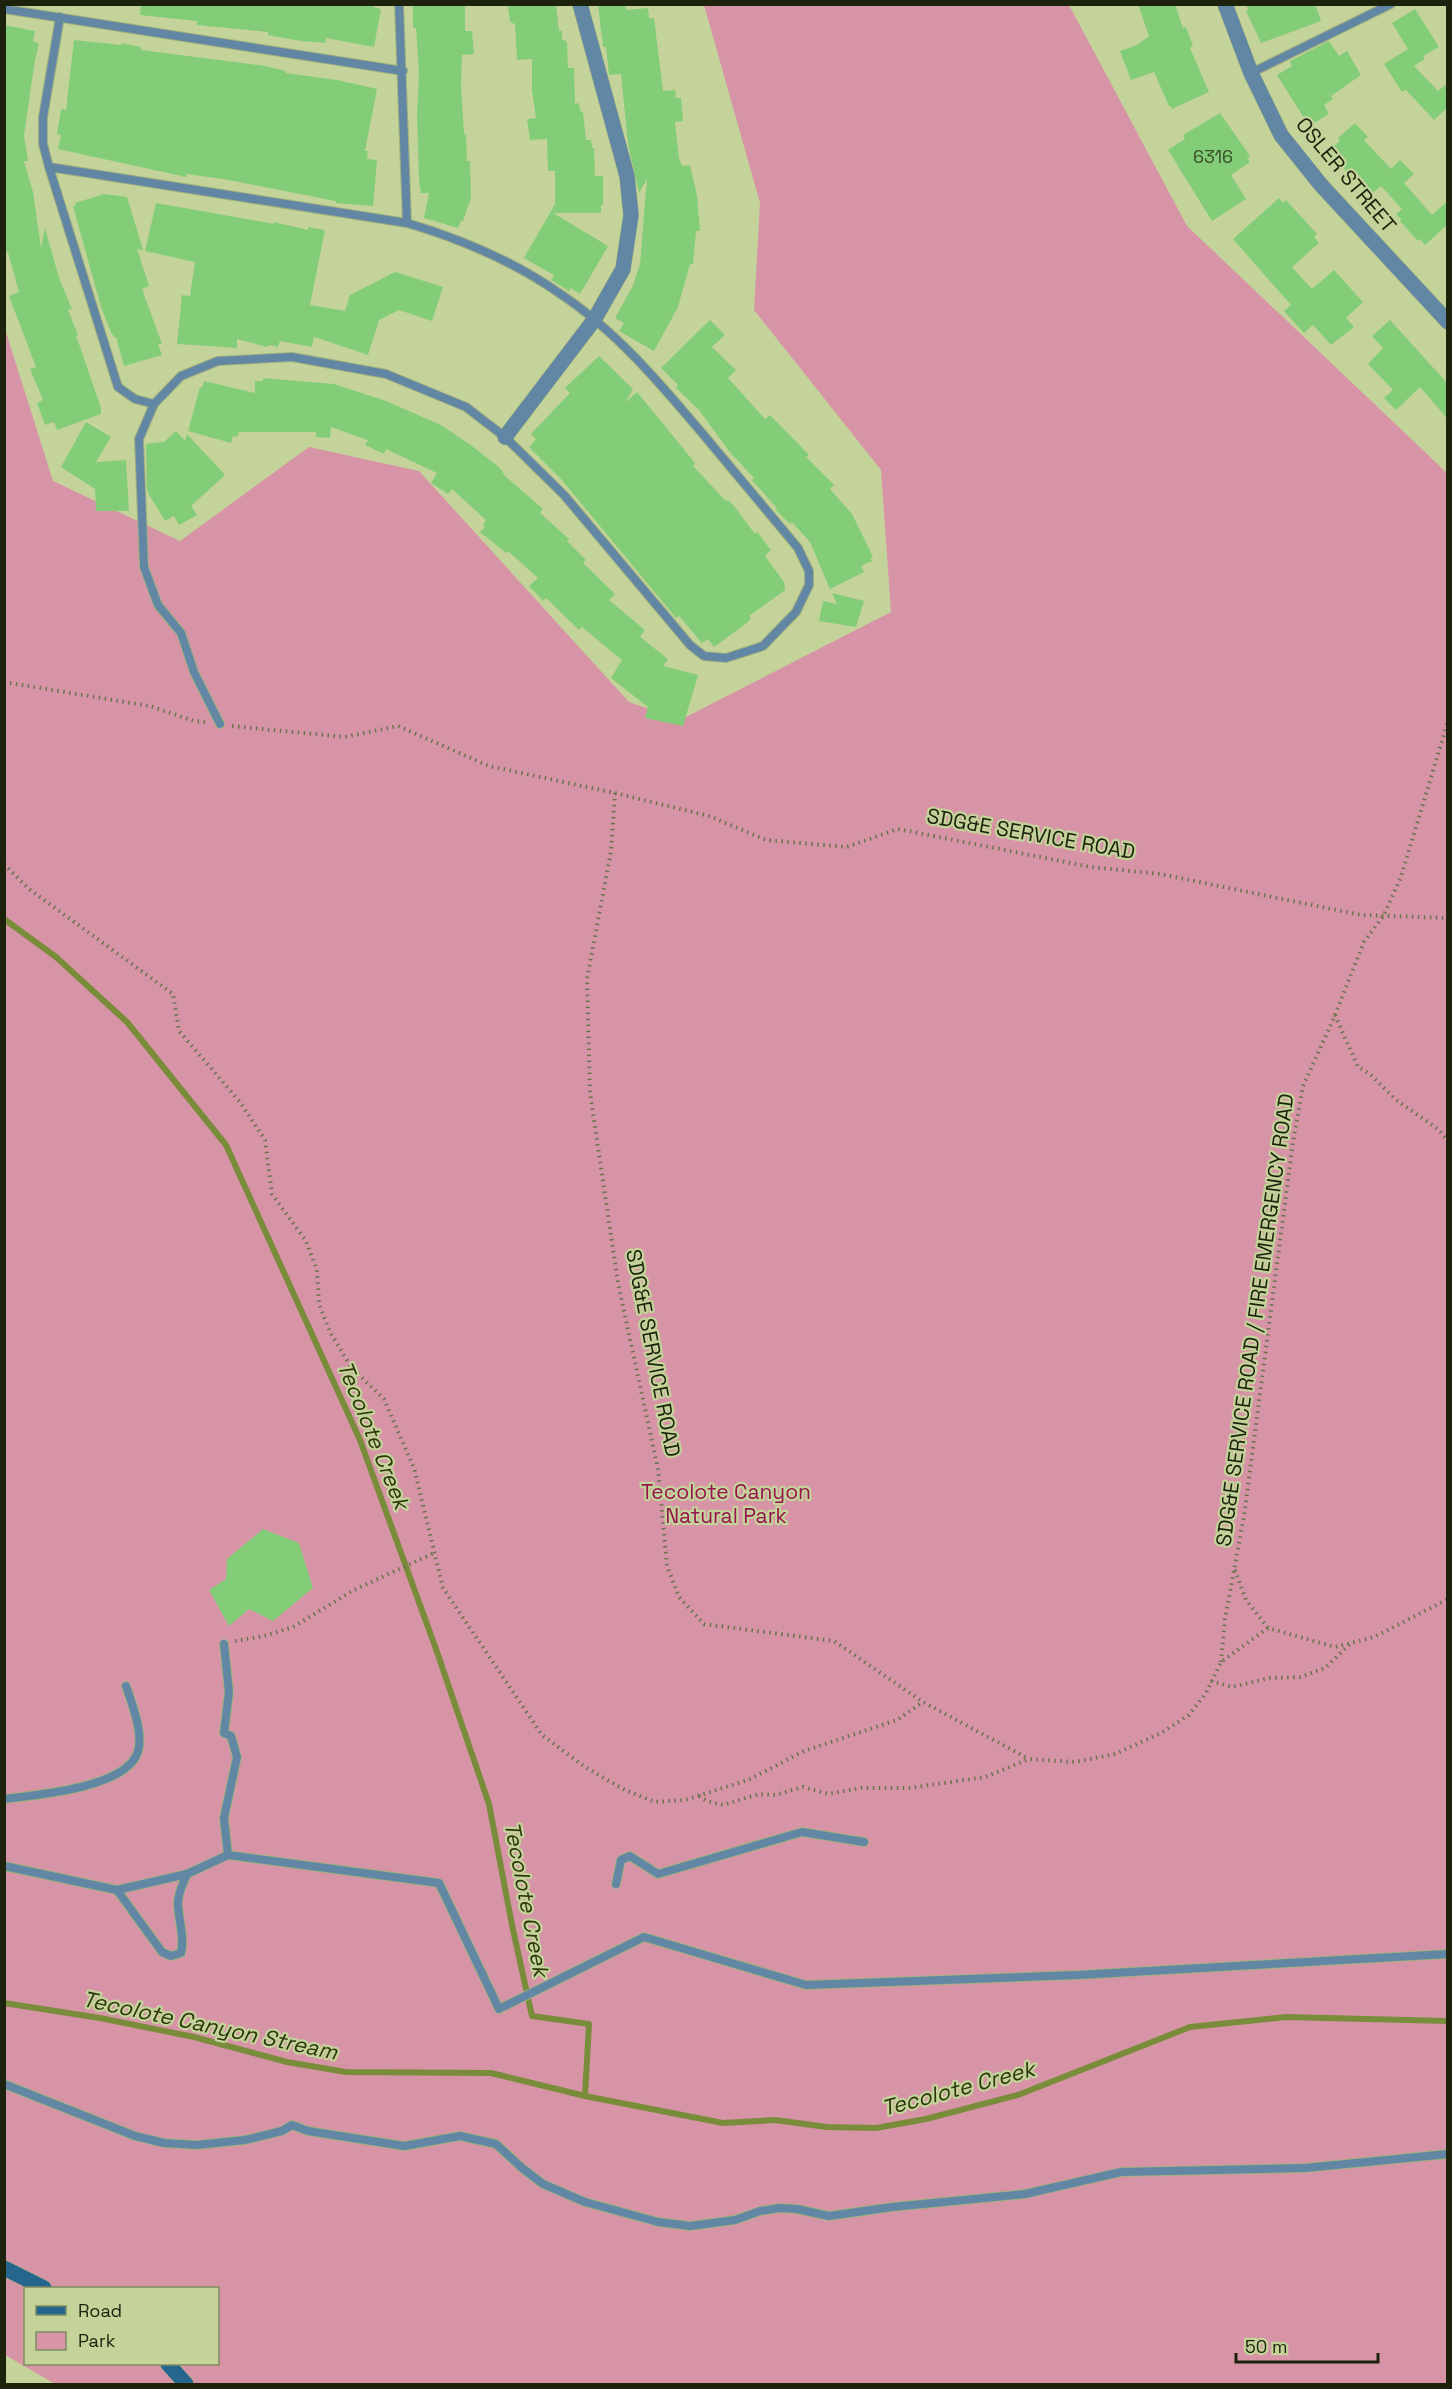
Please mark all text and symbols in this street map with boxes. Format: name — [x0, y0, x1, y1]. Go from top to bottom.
street label: OSLER STREET — [1290, 111, 1403, 238]
house number: 6316 — [1193, 145, 1233, 168]
street label: SDG&E SERVICE ROAD — [925, 802, 1137, 865]
street label: SDG&E SERVICE ROAD / FIRE EMERGENCY ROAD — [1209, 1092, 1300, 1548]
street label: SDG&E SERVICE ROAD — [620, 1247, 687, 1459]
water label: Tecolote Creek — [332, 1357, 417, 1515]
park label: Tecolote Canyon Natural Park — [641, 1478, 811, 1529]
water label: Tecolote Creek — [498, 1819, 556, 1981]
water label: Tecolote Canyon Stream — [80, 1984, 341, 2066]
water label: Tecolote Creek — [878, 2054, 1040, 2122]
legend — [24, 2287, 219, 2365]
text: Road — [78, 2299, 122, 2322]
scale bar — [1236, 2326, 1378, 2364]
text: Park — [78, 2329, 116, 2352]
text: 50 m — [1245, 2335, 1287, 2358]

